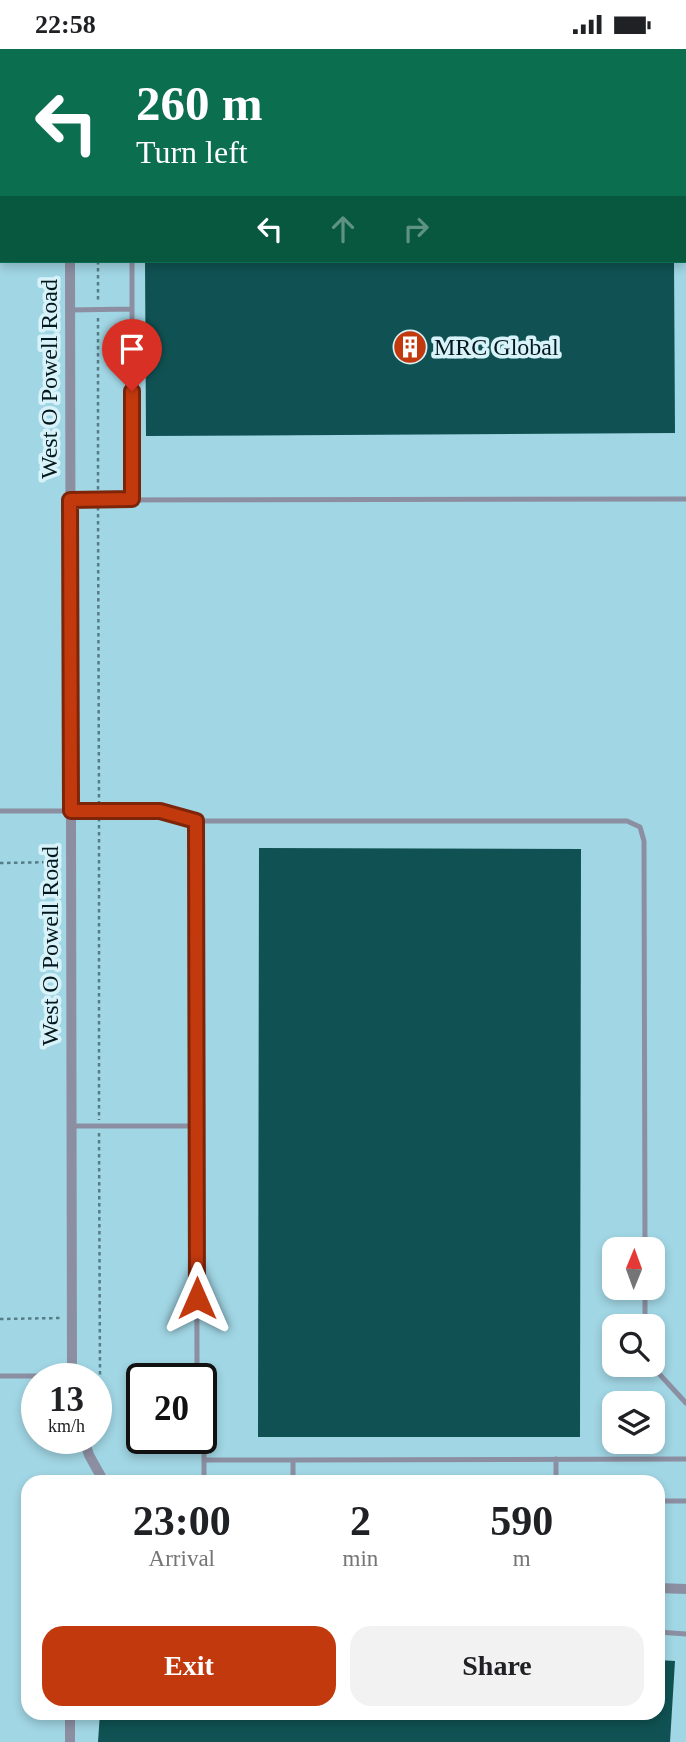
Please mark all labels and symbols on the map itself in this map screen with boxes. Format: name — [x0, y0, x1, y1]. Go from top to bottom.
street label: West O Powell Road — [36, 279, 62, 479]
pin — [102, 319, 162, 391]
building icon: MRC Global — [391, 328, 429, 366]
place label: MRC Global — [434, 334, 559, 360]
street label: West O Powell Road — [37, 846, 63, 1046]
north arrow — [602, 1237, 665, 1300]
position arrow — [160, 1261, 234, 1335]
speed limit sign: 20 — [126, 1363, 217, 1454]

